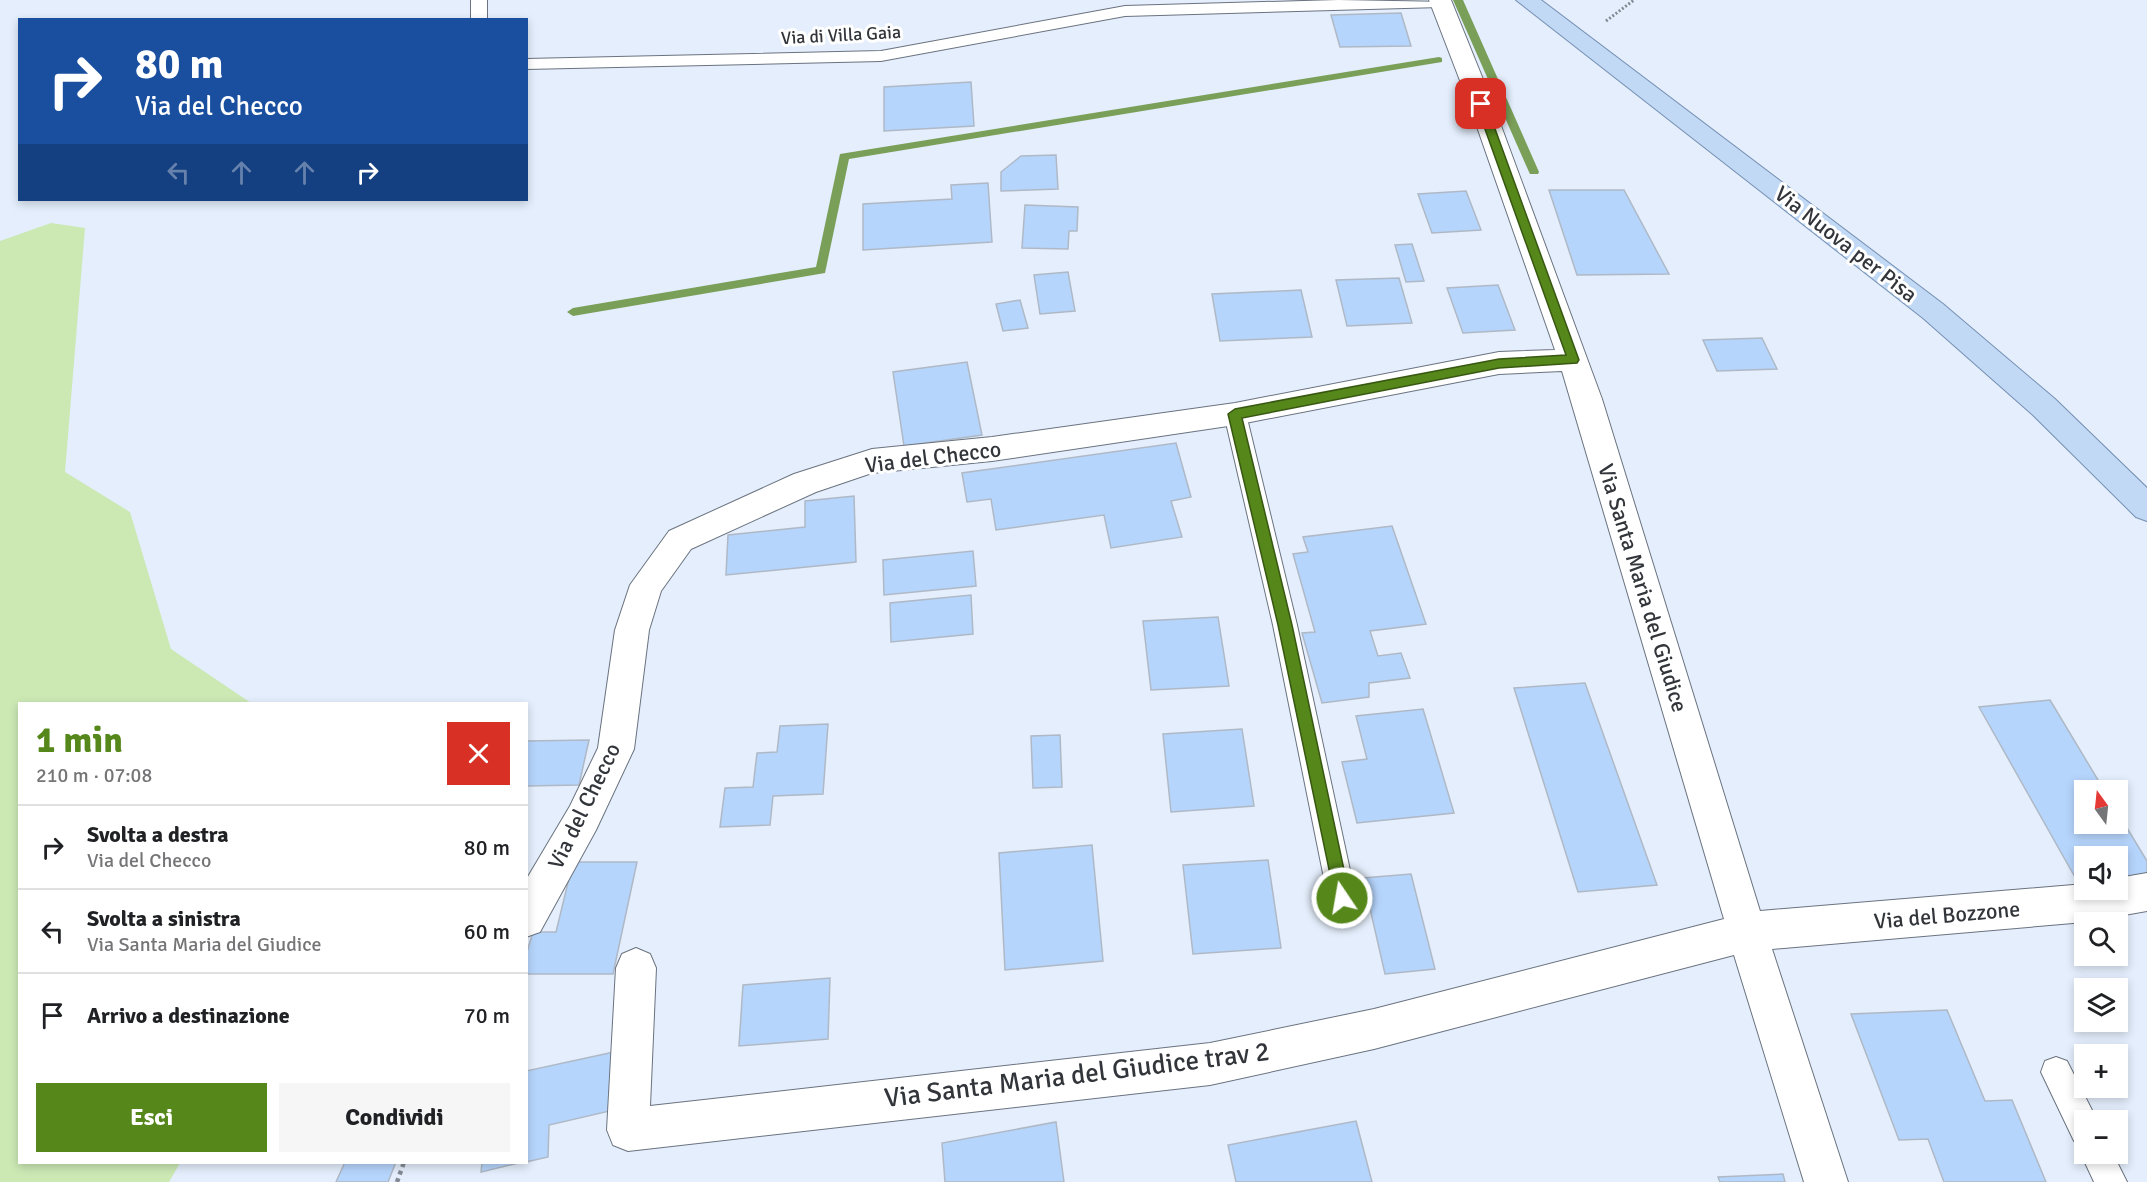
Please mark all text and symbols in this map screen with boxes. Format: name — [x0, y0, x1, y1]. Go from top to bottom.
street label: Via di Villa Gaia — [780, 21, 902, 49]
text: 80 m — [135, 39, 224, 90]
icon: right — [36, 42, 114, 120]
pin — [1455, 78, 1506, 129]
icon: arrive — [1464, 87, 1497, 120]
text: Via del Checco — [135, 90, 303, 123]
icon: left — [162, 156, 195, 189]
icon: ahead — [225, 156, 258, 189]
icon: ahead — [288, 156, 321, 189]
icon: right — [351, 156, 384, 189]
street label: Via Nuova per Pisa — [1769, 180, 1923, 308]
street label: Via del Checco — [863, 435, 1003, 479]
street label: Via Santa Maria del Giudice — [1592, 461, 1694, 715]
text: 1 min — [36, 718, 123, 763]
button: close — [447, 722, 510, 785]
street label: Via del Checco — [542, 739, 626, 873]
text: 210 m · 07:08 — [36, 763, 152, 788]
north arrow — [2074, 780, 2128, 834]
map controls — [2074, 780, 2128, 1164]
text: Svolta a destra — [87, 821, 228, 848]
icon: right — [36, 831, 69, 864]
text: 80 m — [464, 834, 510, 861]
button: sound — [2074, 846, 2128, 900]
text: Via del Checco — [87, 848, 211, 873]
position arrow — [1310, 866, 1374, 930]
street label: Via del Bozzone — [1873, 895, 2021, 935]
text: Svolta a sinistra — [87, 905, 241, 932]
button: search — [2074, 912, 2128, 966]
icon: left — [36, 915, 69, 948]
text: 60 m — [464, 918, 510, 945]
text: Via Santa Maria del Giudice — [87, 932, 321, 957]
button: layers — [2074, 978, 2128, 1032]
icon: arrive — [36, 999, 69, 1032]
text: Arrivo a destinazione — [87, 1002, 290, 1029]
text: 70 m — [464, 1002, 510, 1029]
street label: Via Santa Maria del Giudice trav 2 — [883, 1035, 1271, 1115]
button: + — [2074, 1044, 2128, 1098]
button: Esci — [36, 1083, 267, 1152]
button: Condividi — [279, 1083, 510, 1152]
button: − — [2074, 1110, 2128, 1164]

